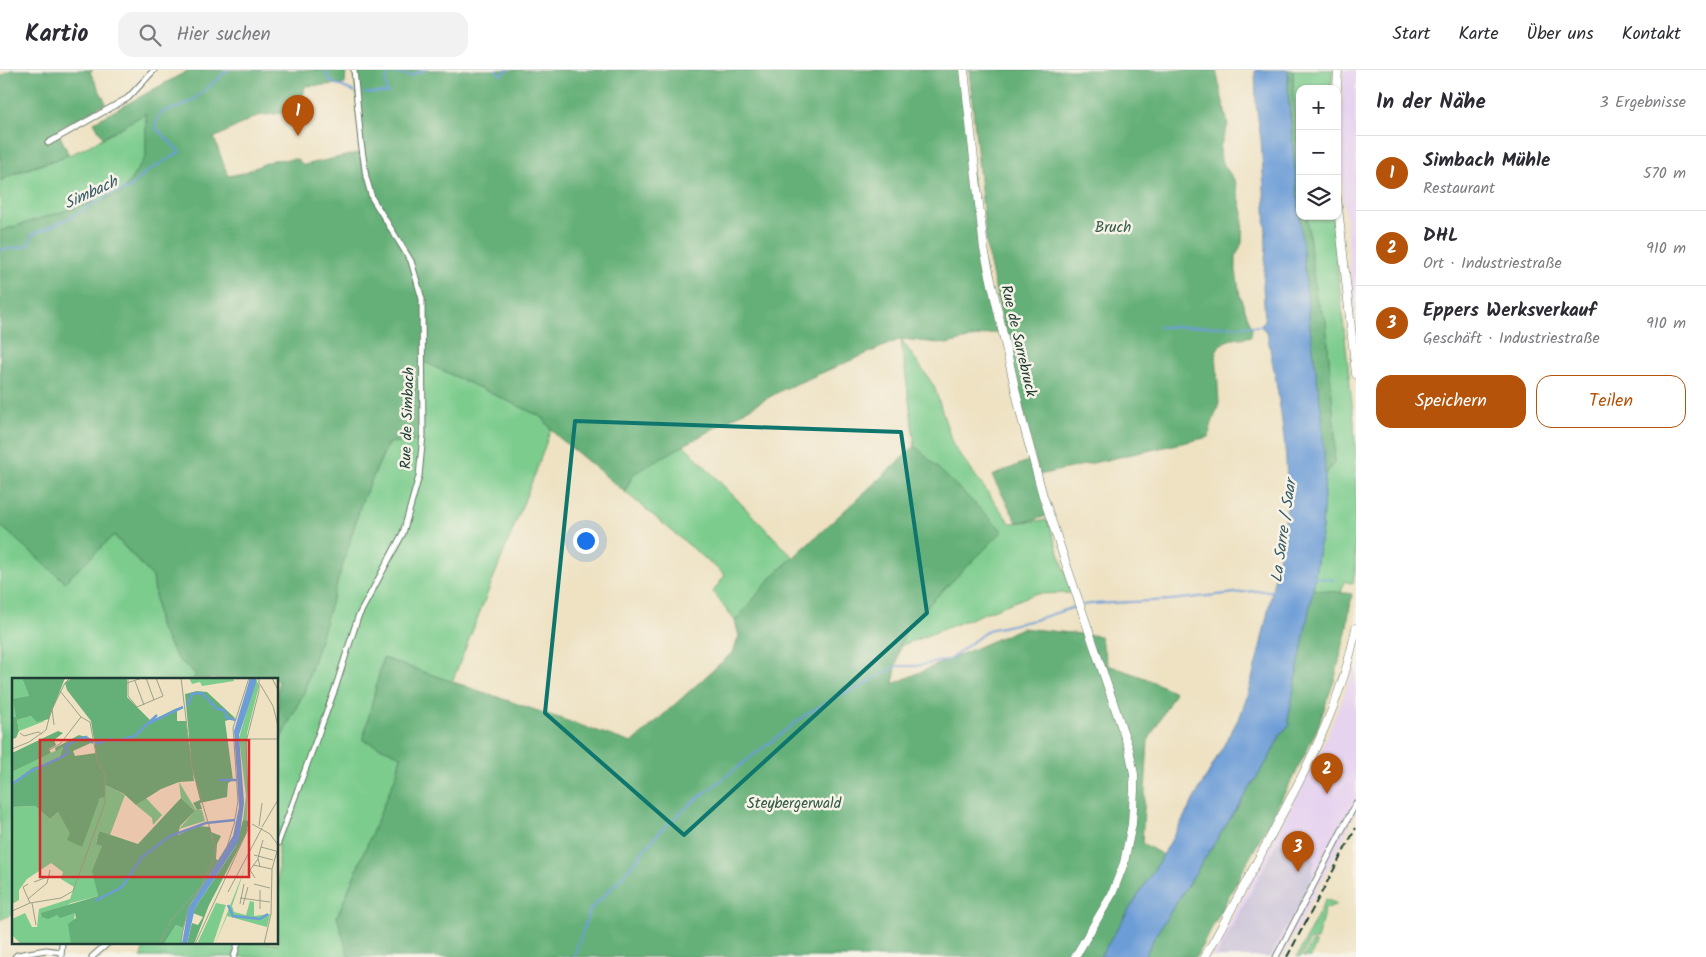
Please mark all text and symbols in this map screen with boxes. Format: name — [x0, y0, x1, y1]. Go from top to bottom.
search box — [118, 12, 468, 57]
text: Kartio — [25, 15, 88, 54]
text: Hier suchen — [176, 20, 271, 50]
text: Start — [1392, 20, 1430, 49]
text: Karte — [1458, 20, 1498, 49]
text: Über uns — [1526, 20, 1594, 49]
text: Kontakt — [1622, 20, 1681, 49]
icon: search — [136, 21, 164, 49]
map controls — [1296, 85, 1341, 220]
button: + — [1296, 85, 1341, 130]
text: In der Nähe — [1376, 86, 1486, 119]
text: 3 Ergebnisse — [1599, 90, 1686, 115]
pin: 1 — [282, 95, 314, 136]
button: − — [1296, 130, 1341, 175]
text: Simbach Mühle — [1423, 146, 1550, 176]
text: 1 — [1390, 161, 1394, 186]
text: 570 m — [1643, 161, 1686, 186]
water label: Simbach — [60, 169, 123, 216]
button: layers — [1296, 175, 1341, 220]
text: Restaurant — [1423, 176, 1495, 201]
park label: Bruch — [1095, 216, 1131, 240]
text: DHL — [1423, 221, 1458, 251]
text: 2 — [1387, 236, 1397, 261]
text: 910 m — [1646, 236, 1686, 261]
text: Ort · Industriestraße — [1423, 251, 1562, 276]
street label: Rue de Sarrebruck — [993, 283, 1043, 400]
text: Eppers Werksverkauf — [1423, 296, 1596, 326]
text: 3 — [1388, 311, 1396, 336]
text: 910 m — [1646, 311, 1686, 336]
text: Geschäft · Industriestraße — [1423, 326, 1600, 351]
street label: Rue de Simbach — [394, 367, 422, 469]
button: Speichern — [1376, 375, 1526, 428]
button: Teilen — [1536, 375, 1686, 428]
water label: La Sarre / Saar — [1264, 474, 1304, 584]
your location — [573, 528, 599, 554]
inset map — [12, 678, 279, 944]
pin: 2 — [1311, 753, 1343, 794]
park label: Steybergerwald — [747, 792, 842, 816]
pin: 3 — [1282, 831, 1314, 872]

